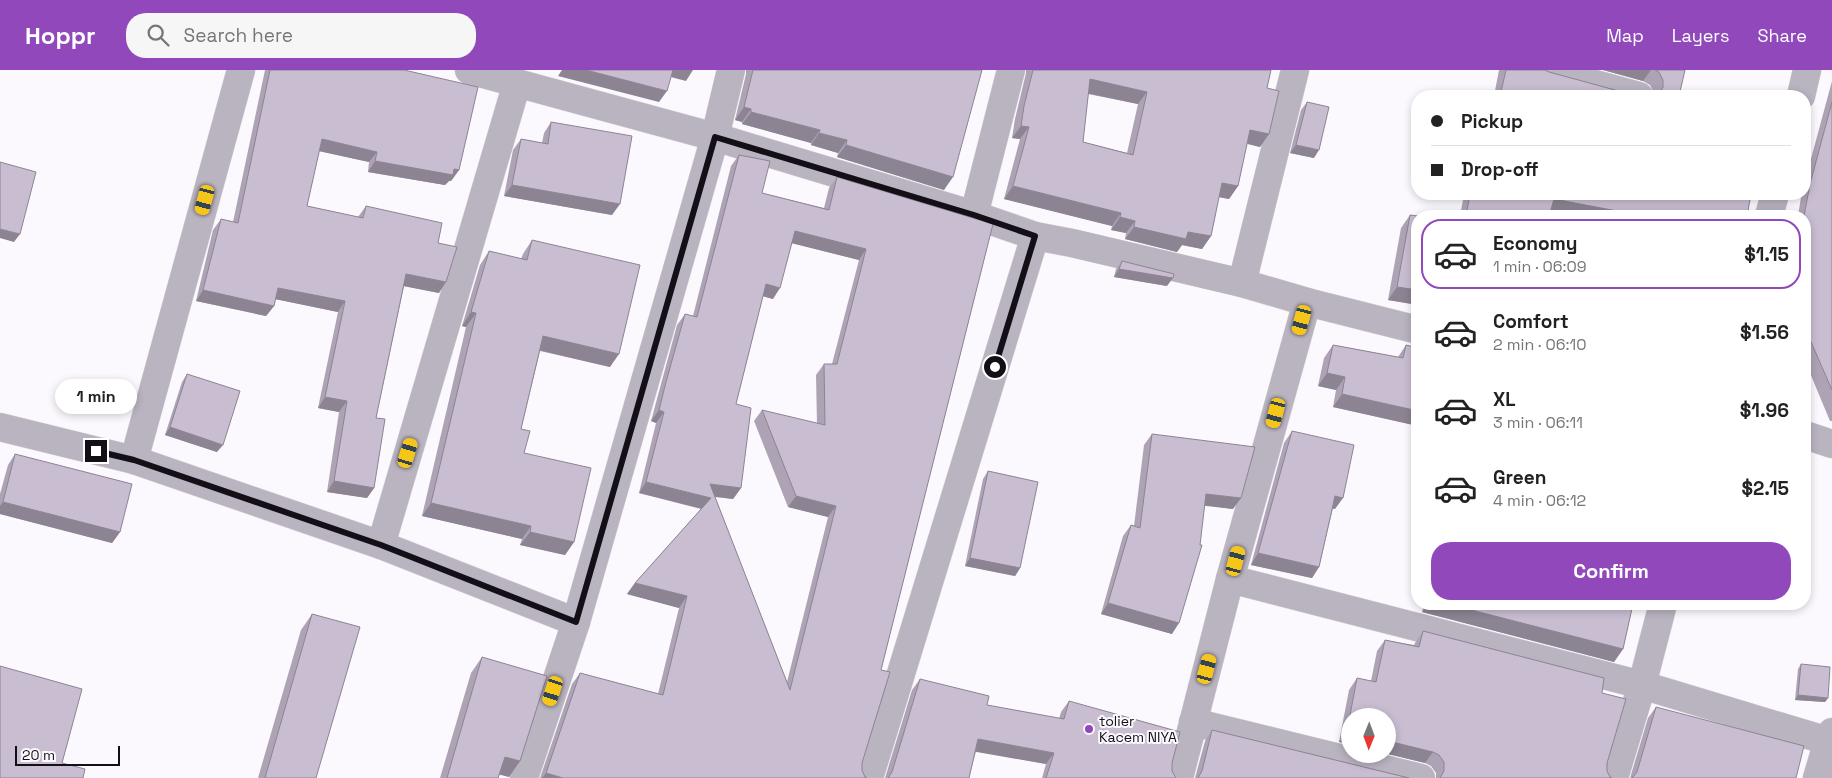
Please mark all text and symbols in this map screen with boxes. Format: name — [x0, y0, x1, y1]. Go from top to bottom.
search box — [126, 13, 476, 58]
text: Hoppr — [25, 20, 96, 51]
icon: search — [144, 21, 172, 49]
text: Search here — [184, 23, 293, 48]
text: Map — [1606, 24, 1644, 47]
text: Layers — [1672, 24, 1729, 47]
text: Share — [1757, 24, 1807, 47]
text: Pickup — [1461, 109, 1523, 134]
text: Drop-off — [1461, 157, 1539, 182]
car — [193, 184, 216, 216]
text: Economy — [1493, 231, 1577, 256]
icon: car — [1433, 232, 1478, 277]
text: $1.15 — [1744, 242, 1789, 267]
text: 1 min · 06:09 — [1493, 256, 1587, 277]
car — [1290, 304, 1313, 336]
text: Comfort — [1493, 309, 1569, 334]
icon: car — [1433, 310, 1478, 355]
text: $1.56 — [1740, 320, 1789, 345]
text: 2 min · 06:10 — [1493, 334, 1587, 355]
route start — [984, 356, 1006, 378]
callout: 1 min — [55, 378, 137, 414]
text: 1 min — [76, 386, 116, 407]
text: XL — [1493, 387, 1516, 412]
icon: car — [1433, 388, 1478, 433]
car — [1264, 397, 1287, 429]
text: $1.96 — [1740, 398, 1789, 423]
text: 3 min · 06:11 — [1493, 412, 1583, 433]
car — [396, 436, 419, 470]
route end — [85, 440, 107, 462]
text: Green — [1493, 465, 1546, 490]
icon: car — [1433, 466, 1478, 511]
text: $2.15 — [1742, 476, 1789, 501]
text: 4 min · 06:12 — [1493, 490, 1586, 511]
button: Confirm — [1431, 542, 1791, 600]
car — [1224, 545, 1247, 577]
car — [1195, 653, 1218, 685]
car — [541, 674, 564, 708]
north arrow — [1341, 708, 1396, 762]
map controls — [1341, 708, 1396, 763]
place label: tolier Kacem NIYA — [1099, 712, 1177, 746]
marker: tolier Kacem NIYA — [1083, 723, 1095, 735]
scale bar — [15, 743, 120, 766]
text: 20 m — [22, 746, 55, 764]

